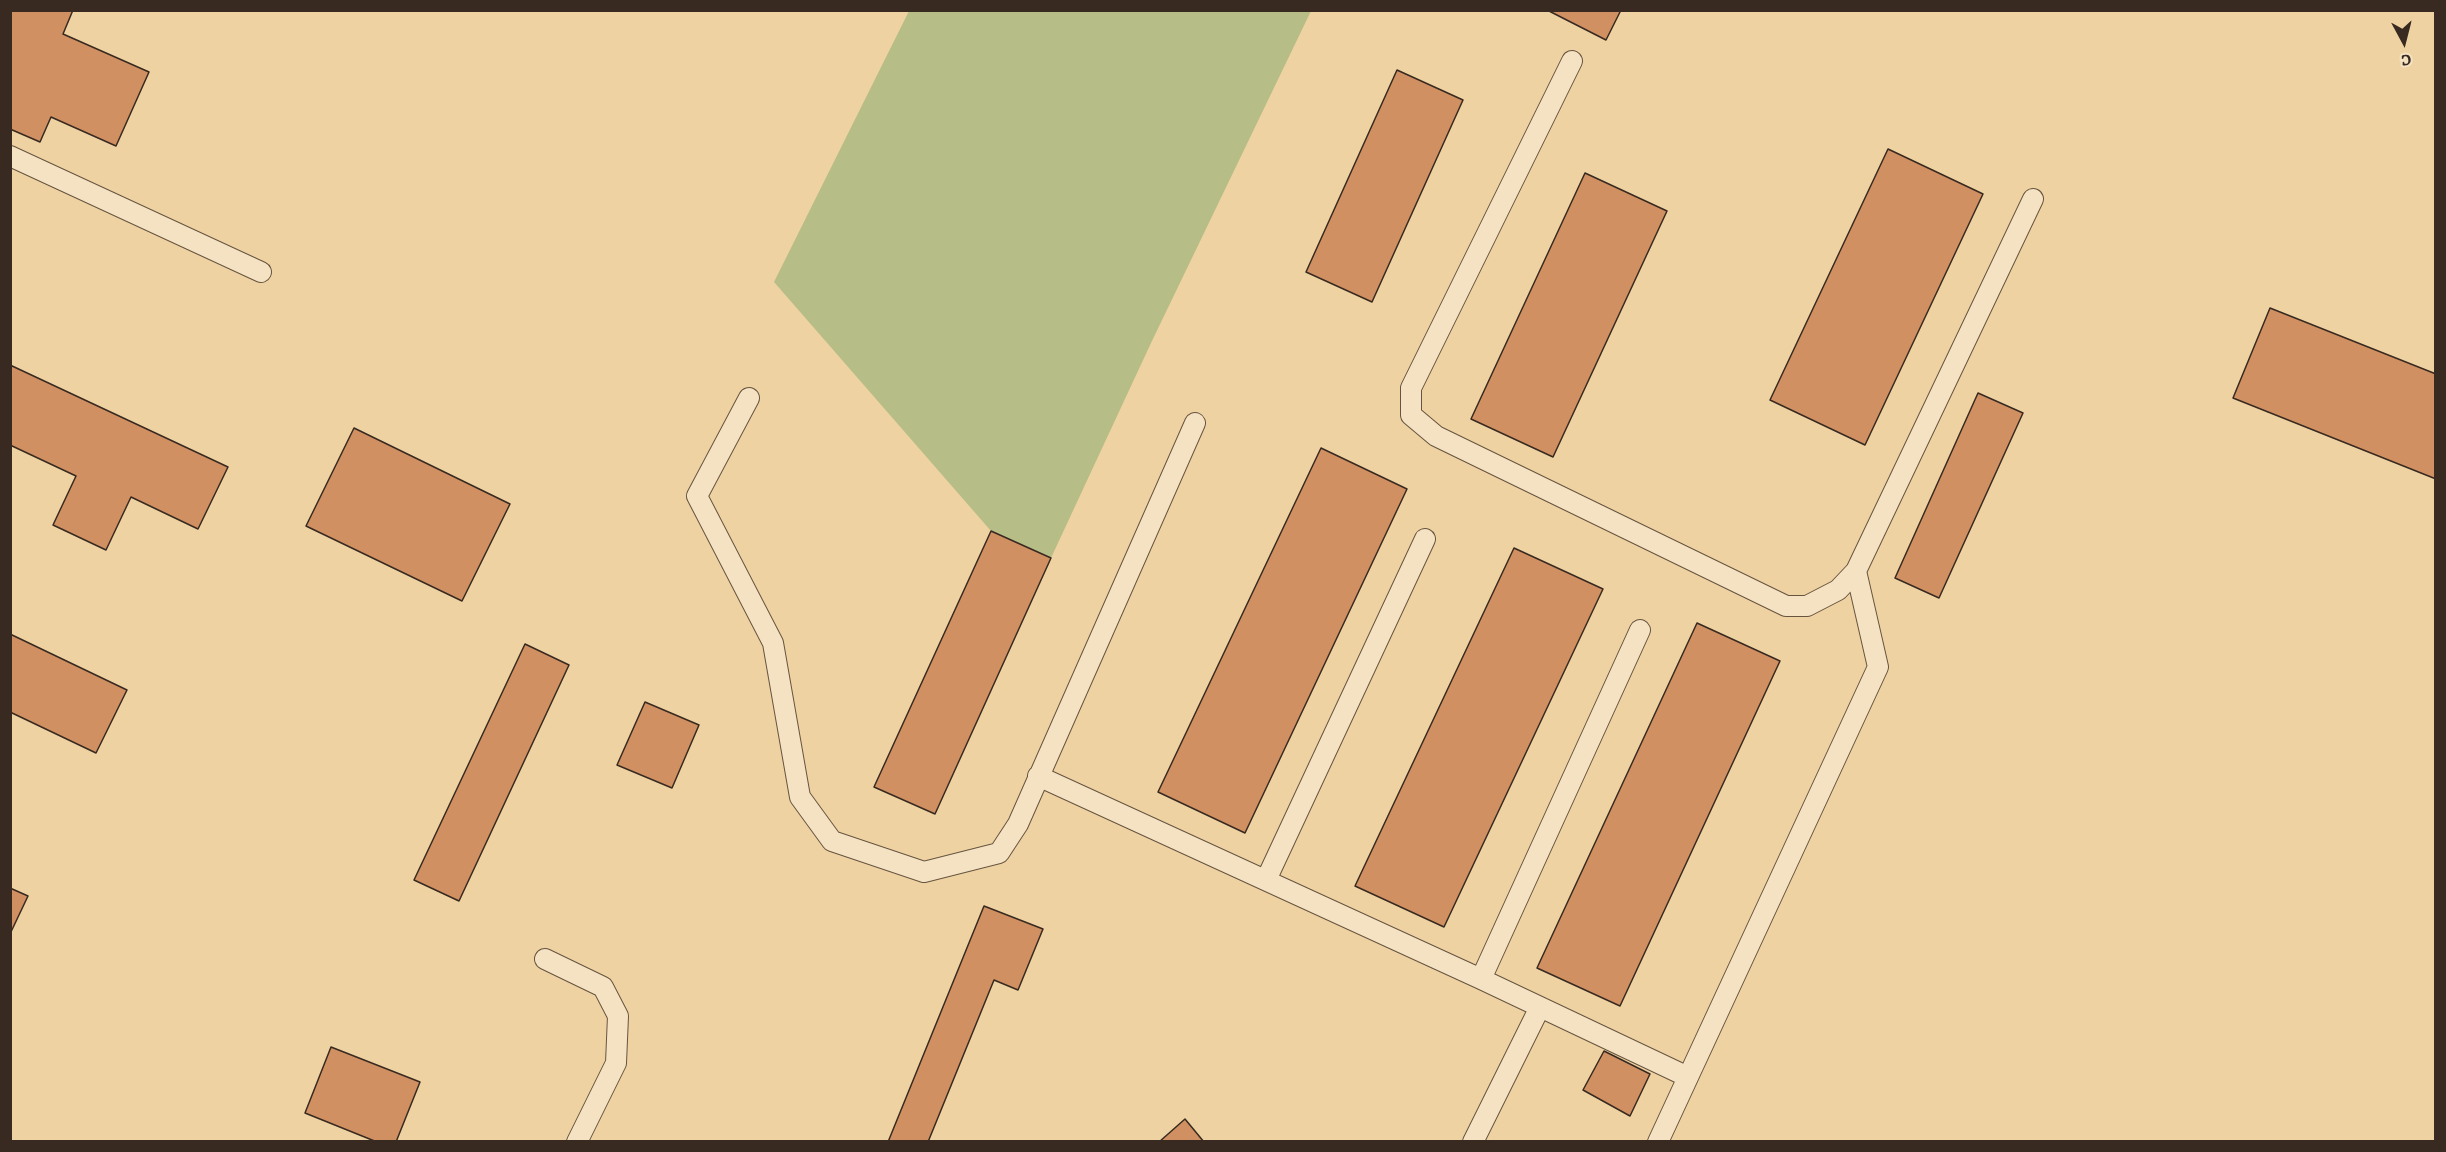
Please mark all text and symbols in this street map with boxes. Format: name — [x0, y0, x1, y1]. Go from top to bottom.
north arrow — [2374, 12, 2434, 72]
text: С — [2400, 48, 2412, 71]

